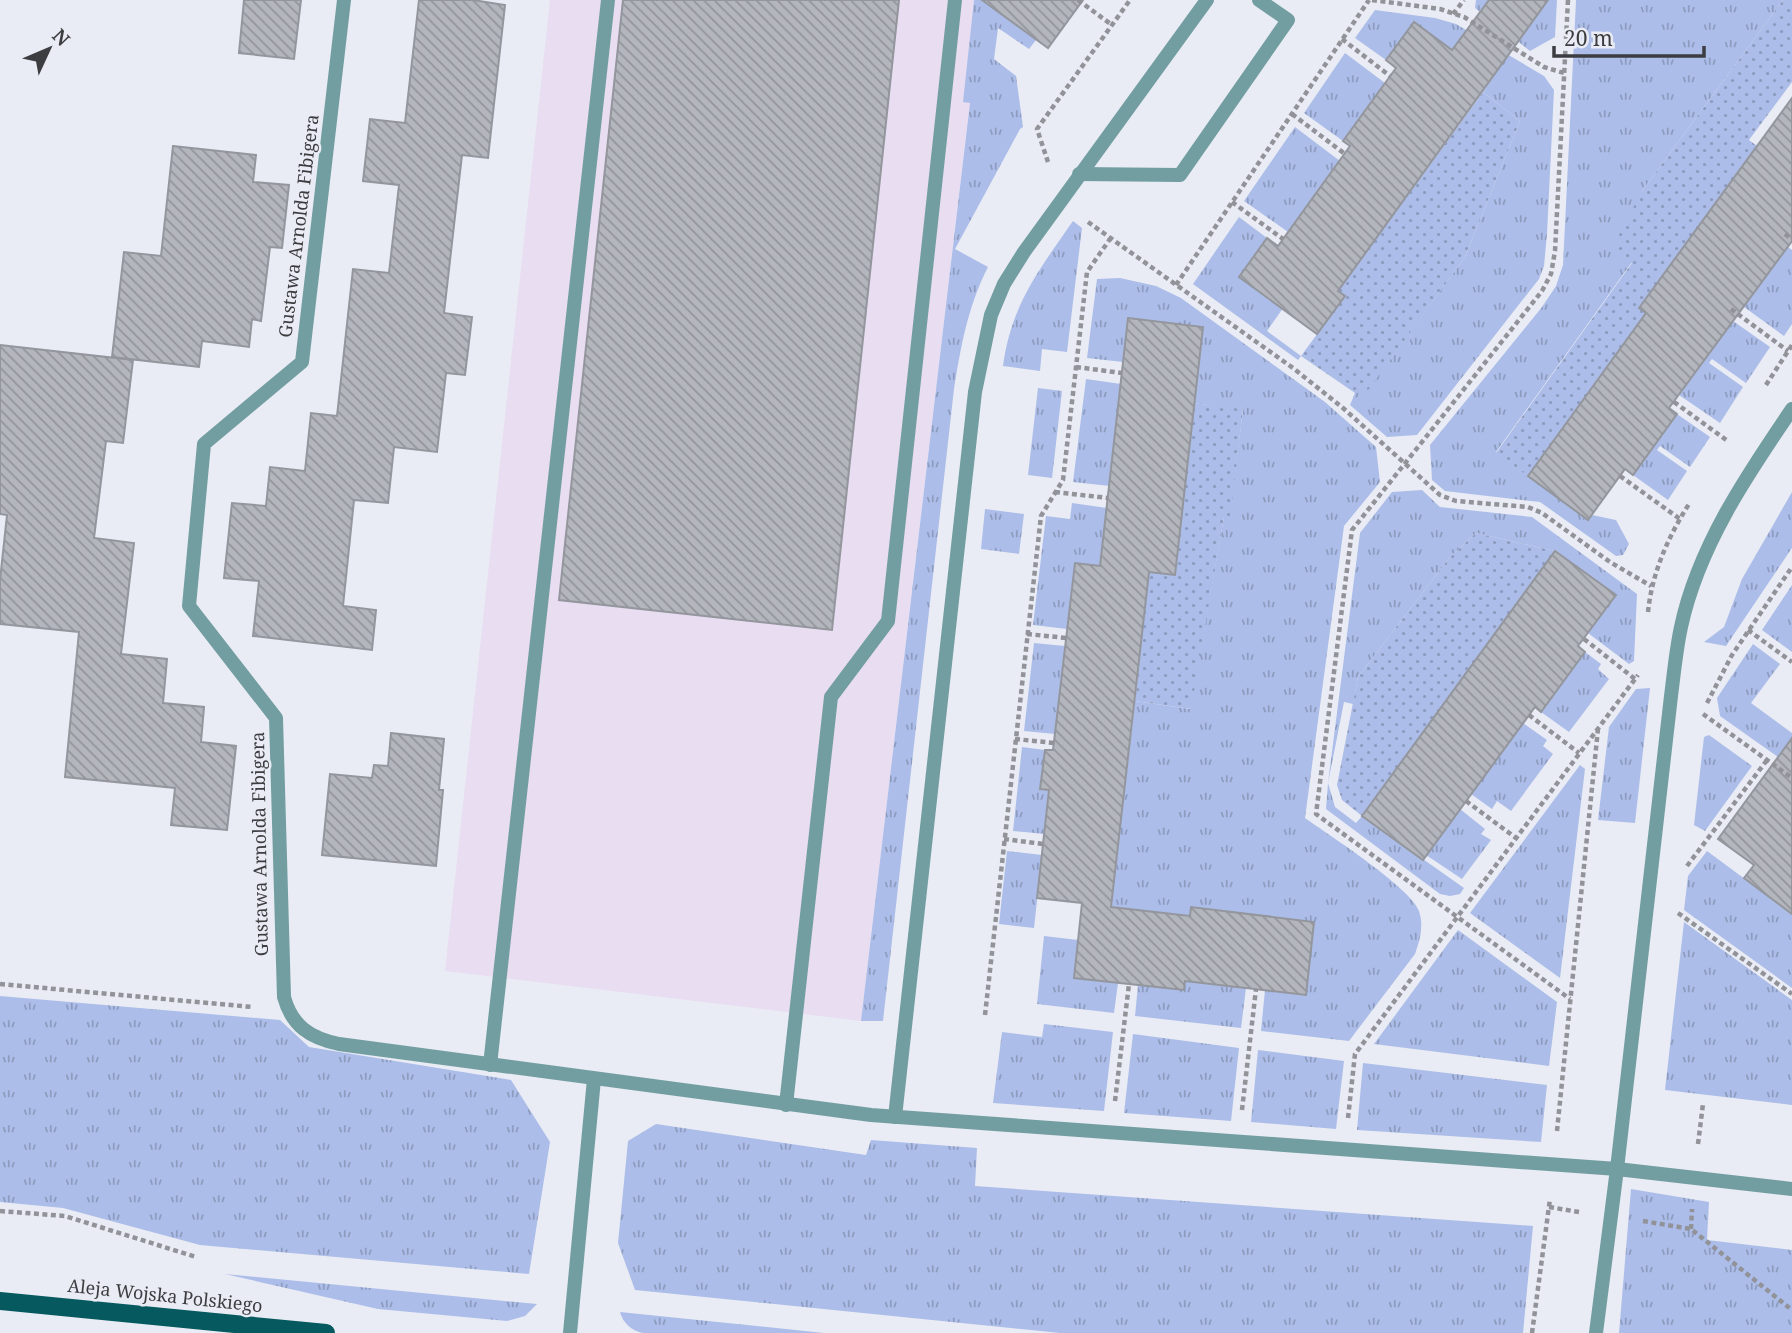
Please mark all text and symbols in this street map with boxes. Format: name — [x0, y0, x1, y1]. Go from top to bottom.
north arrow — [14, 14, 84, 84]
scale bar — [1554, 14, 1704, 58]
text: N — [47, 23, 76, 52]
text: 20 m — [1564, 24, 1613, 52]
street label: Gustawa Arnolda Fibigera — [272, 113, 324, 339]
street label: Gustawa Arnolda Fibigera — [245, 732, 273, 956]
street label: Aleja Wojska Polskiego — [66, 1273, 264, 1317]

